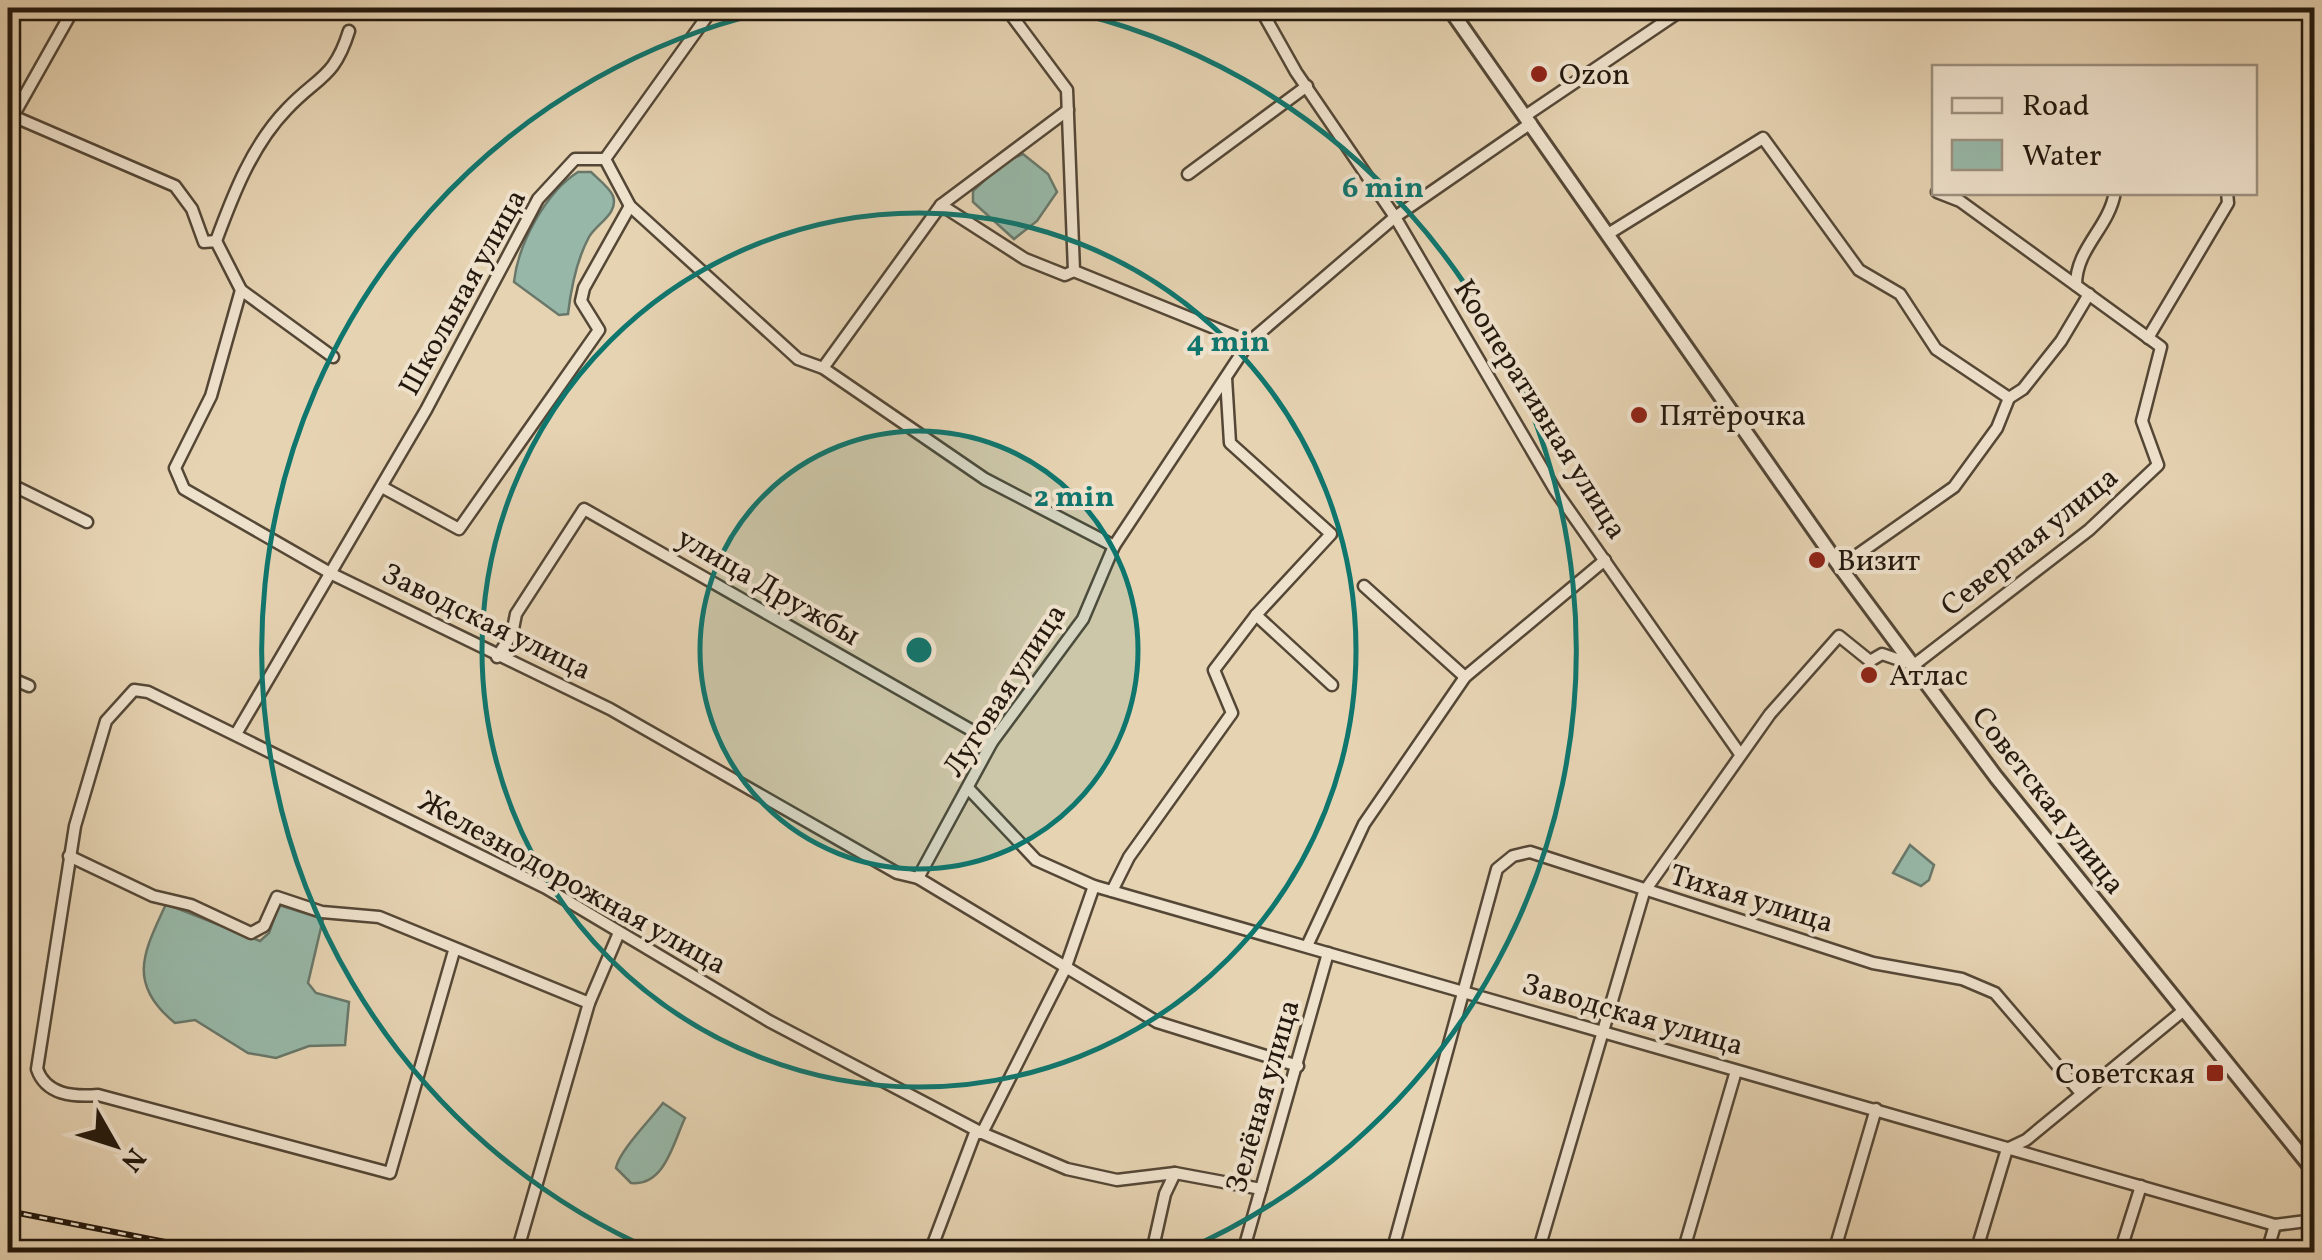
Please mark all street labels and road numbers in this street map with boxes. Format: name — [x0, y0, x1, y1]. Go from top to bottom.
street label: Школьная улица — [390, 182, 538, 404]
street label: Кооперативная улица — [1442, 272, 1636, 548]
street label: Северная улица — [1932, 458, 2128, 627]
street label: улица Дружбы — [669, 518, 867, 657]
street label: Заводская улица — [374, 554, 598, 692]
street label: Луговая улица — [934, 596, 1077, 786]
street label: Советская улица — [1961, 698, 2134, 904]
street label: Железнодорожная улица — [410, 781, 734, 986]
street label: Тихая улица — [1664, 855, 1839, 945]
street label: Заводская улица — [1517, 964, 1748, 1068]
street label: Зелёная улица — [1216, 995, 1312, 1198]

